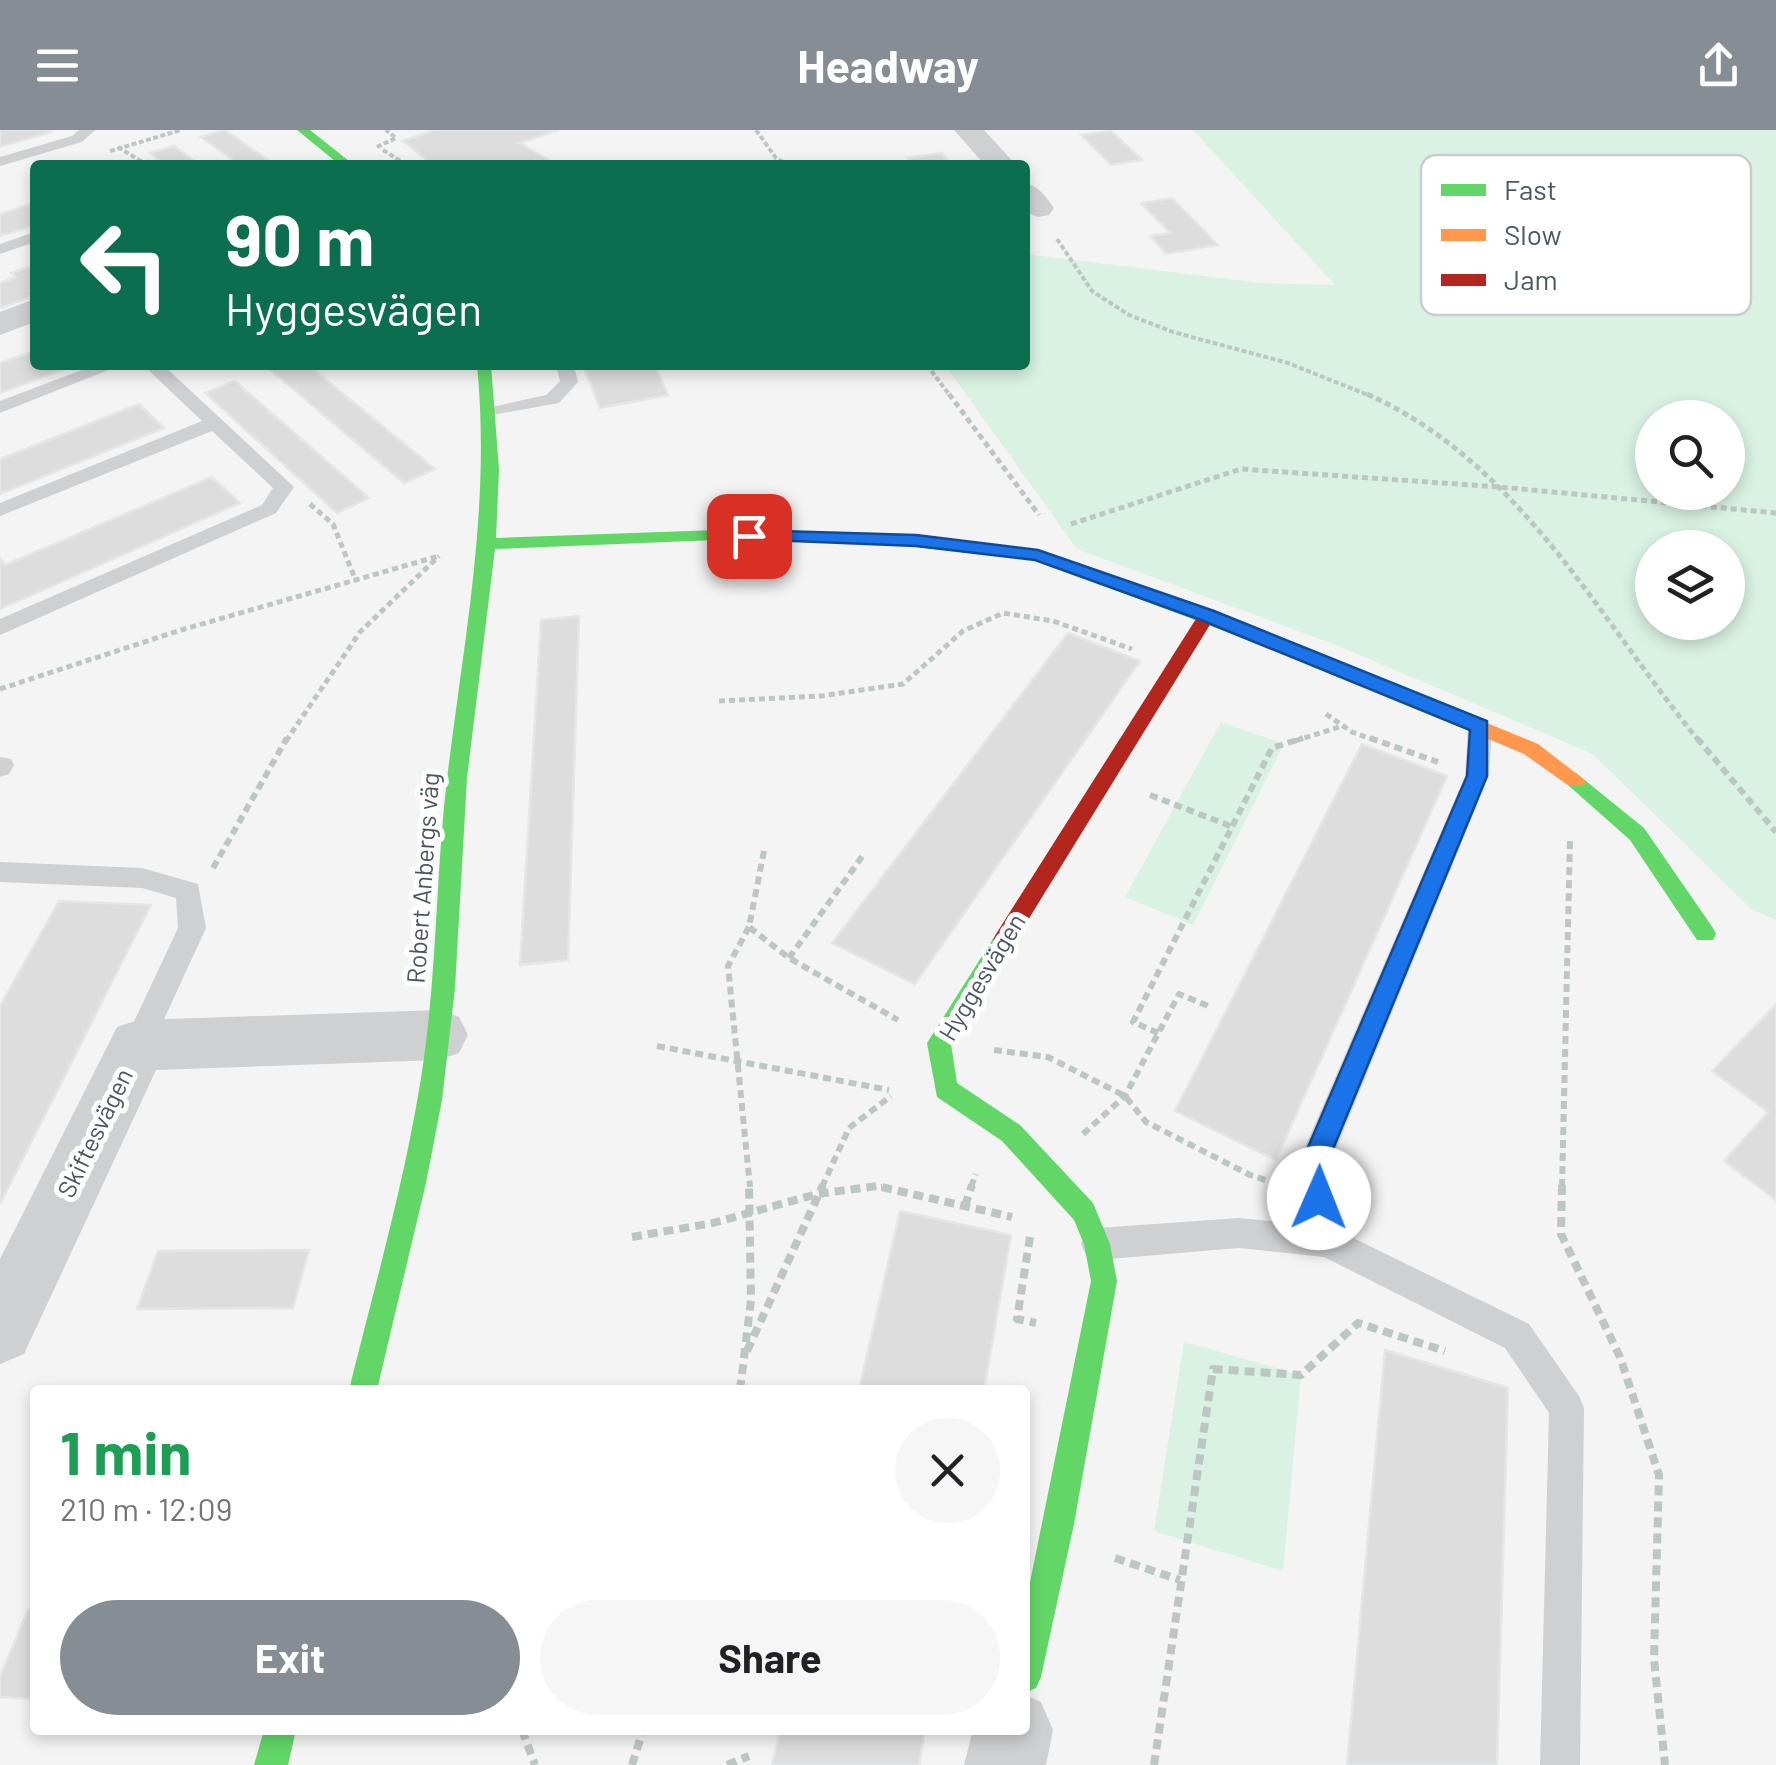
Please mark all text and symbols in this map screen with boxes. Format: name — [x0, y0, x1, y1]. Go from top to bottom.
icon: menu — [30, 38, 85, 93]
text: Headway — [797, 38, 979, 92]
icon: share — [1691, 38, 1746, 93]
legend — [1421, 155, 1751, 315]
text: Fast — [1504, 172, 1557, 206]
text: 90 m — [225, 196, 375, 280]
icon: left — [60, 200, 190, 330]
text: Slow — [1504, 217, 1562, 251]
text: Jam — [1504, 262, 1558, 296]
text: Hyggesvägen — [225, 281, 482, 335]
map controls — [1635, 400, 1745, 640]
button: search — [1635, 400, 1745, 510]
pin — [707, 494, 792, 579]
icon: arrive — [722, 509, 777, 564]
button: layers — [1635, 530, 1745, 640]
street label: Robert Anbergs väg — [400, 771, 444, 984]
street label: Hyggesvägen — [931, 907, 1031, 1045]
street label: Skiftesvägen — [50, 1063, 138, 1202]
position arrow — [1267, 1146, 1371, 1250]
text: 1 min — [60, 1415, 191, 1487]
button: close — [895, 1418, 1000, 1523]
text: 210 m · 12:09 — [60, 1489, 232, 1527]
button: Exit — [60, 1600, 520, 1715]
button: Share — [540, 1600, 1000, 1715]

